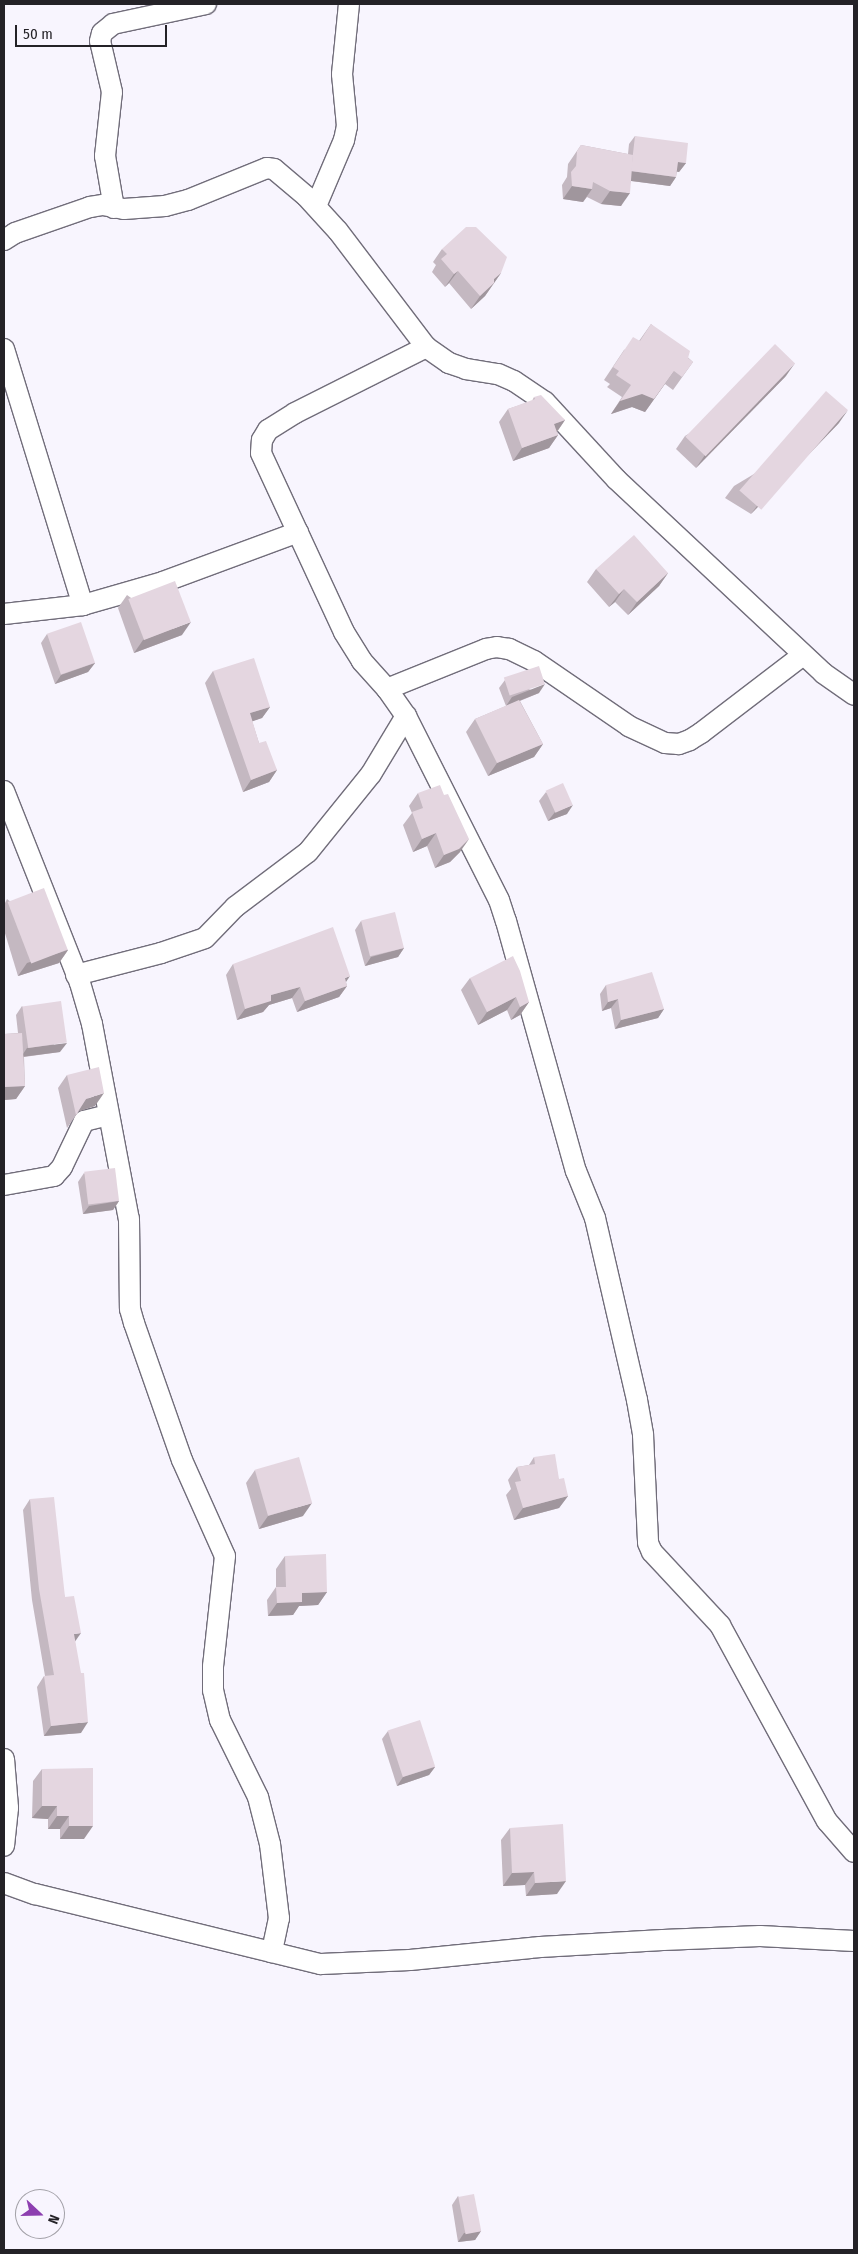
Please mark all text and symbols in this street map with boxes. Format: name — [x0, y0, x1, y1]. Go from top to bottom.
scale bar — [18, 15, 170, 47]
text: 50 m — [23, 25, 53, 43]
north arrow — [15, 2189, 65, 2239]
text: N — [44, 2212, 63, 2226]

